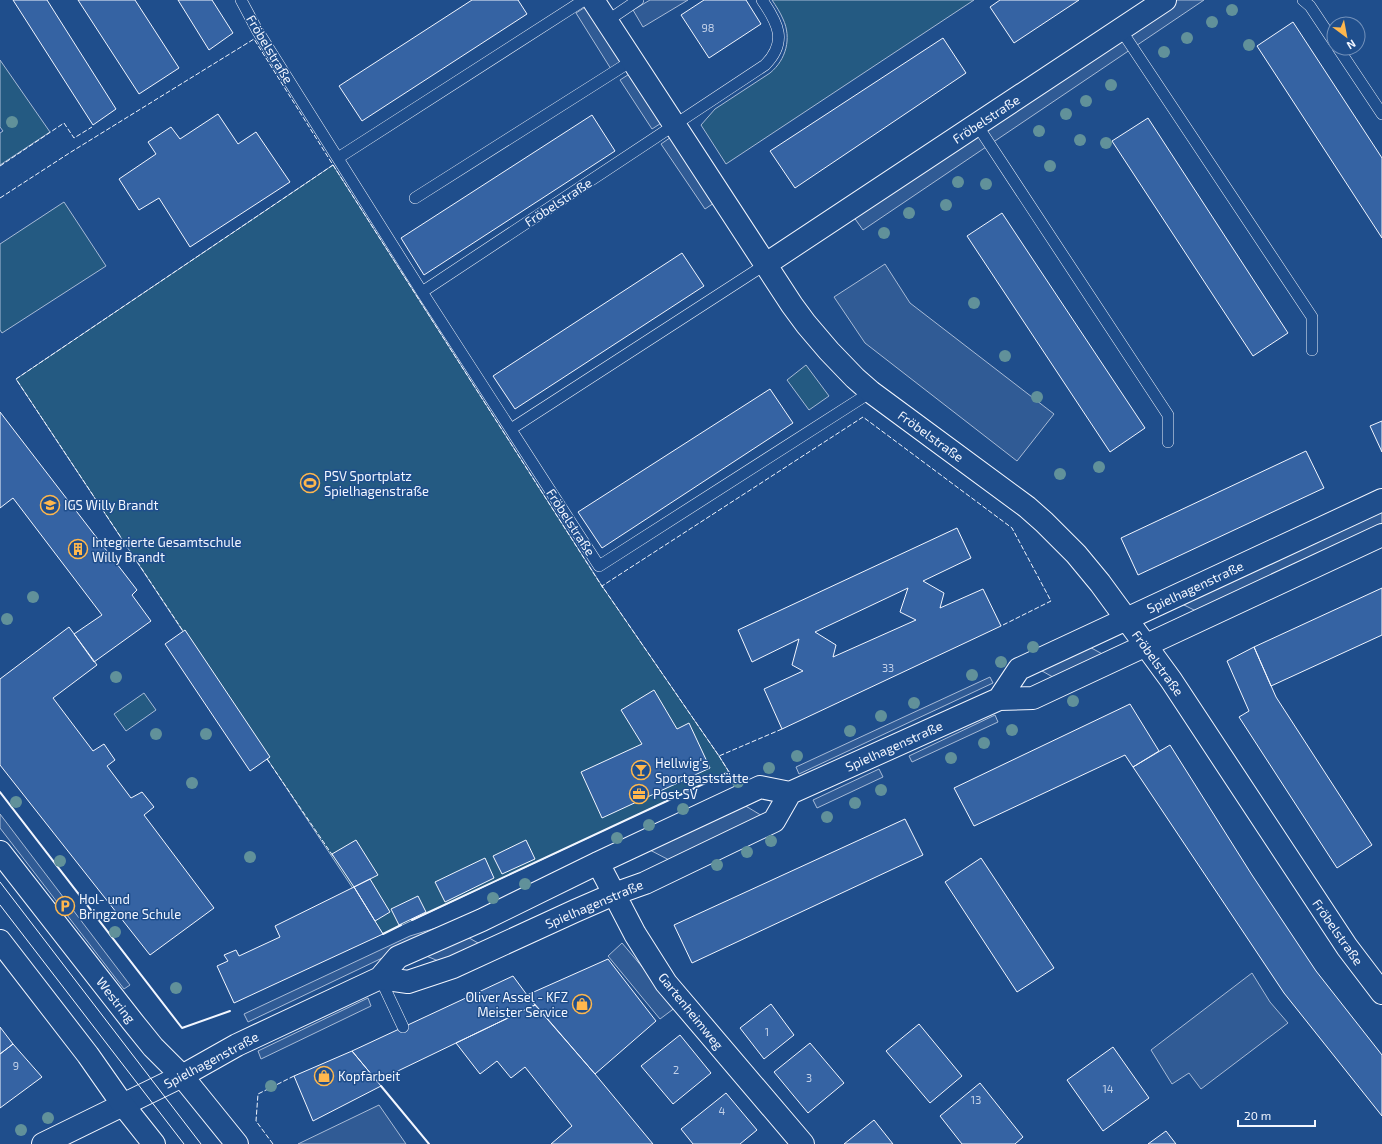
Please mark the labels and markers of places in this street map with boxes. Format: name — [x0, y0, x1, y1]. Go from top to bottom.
place label: PSV Sportplatz Spielhagenstraße — [324, 468, 429, 499]
sports icon: PSV Sportplatz Spielhagenstraße — [299, 472, 321, 494]
school or university icon: IGS Willy Brandt — [39, 494, 61, 516]
place label: IGS Willy Brandt — [64, 497, 158, 513]
place label: Integrierte Gesamtschule Willy Brandt — [92, 534, 242, 565]
building icon: Integrierte Gesamtschule Willy Brandt — [67, 538, 89, 560]
place label: Hellwig's Sportgaststätte — [655, 755, 749, 786]
bar icon: Hellwig's Sportgaststätte — [630, 759, 652, 781]
office icon: Post SV — [628, 783, 650, 805]
place label: Post SV — [653, 786, 698, 802]
place label: Hol- und Bringzone Schule — [79, 891, 181, 922]
parking icon: Hol- und Bringzone Schule — [54, 895, 76, 917]
place label: Oliver Assel - KFZ Meister Service — [465, 989, 568, 1020]
shop icon: Oliver Assel - KFZ Meister Service — [571, 993, 593, 1015]
shop icon: Kopfarbeit — [313, 1065, 335, 1087]
place label: Kopfarbeit — [338, 1068, 400, 1084]

